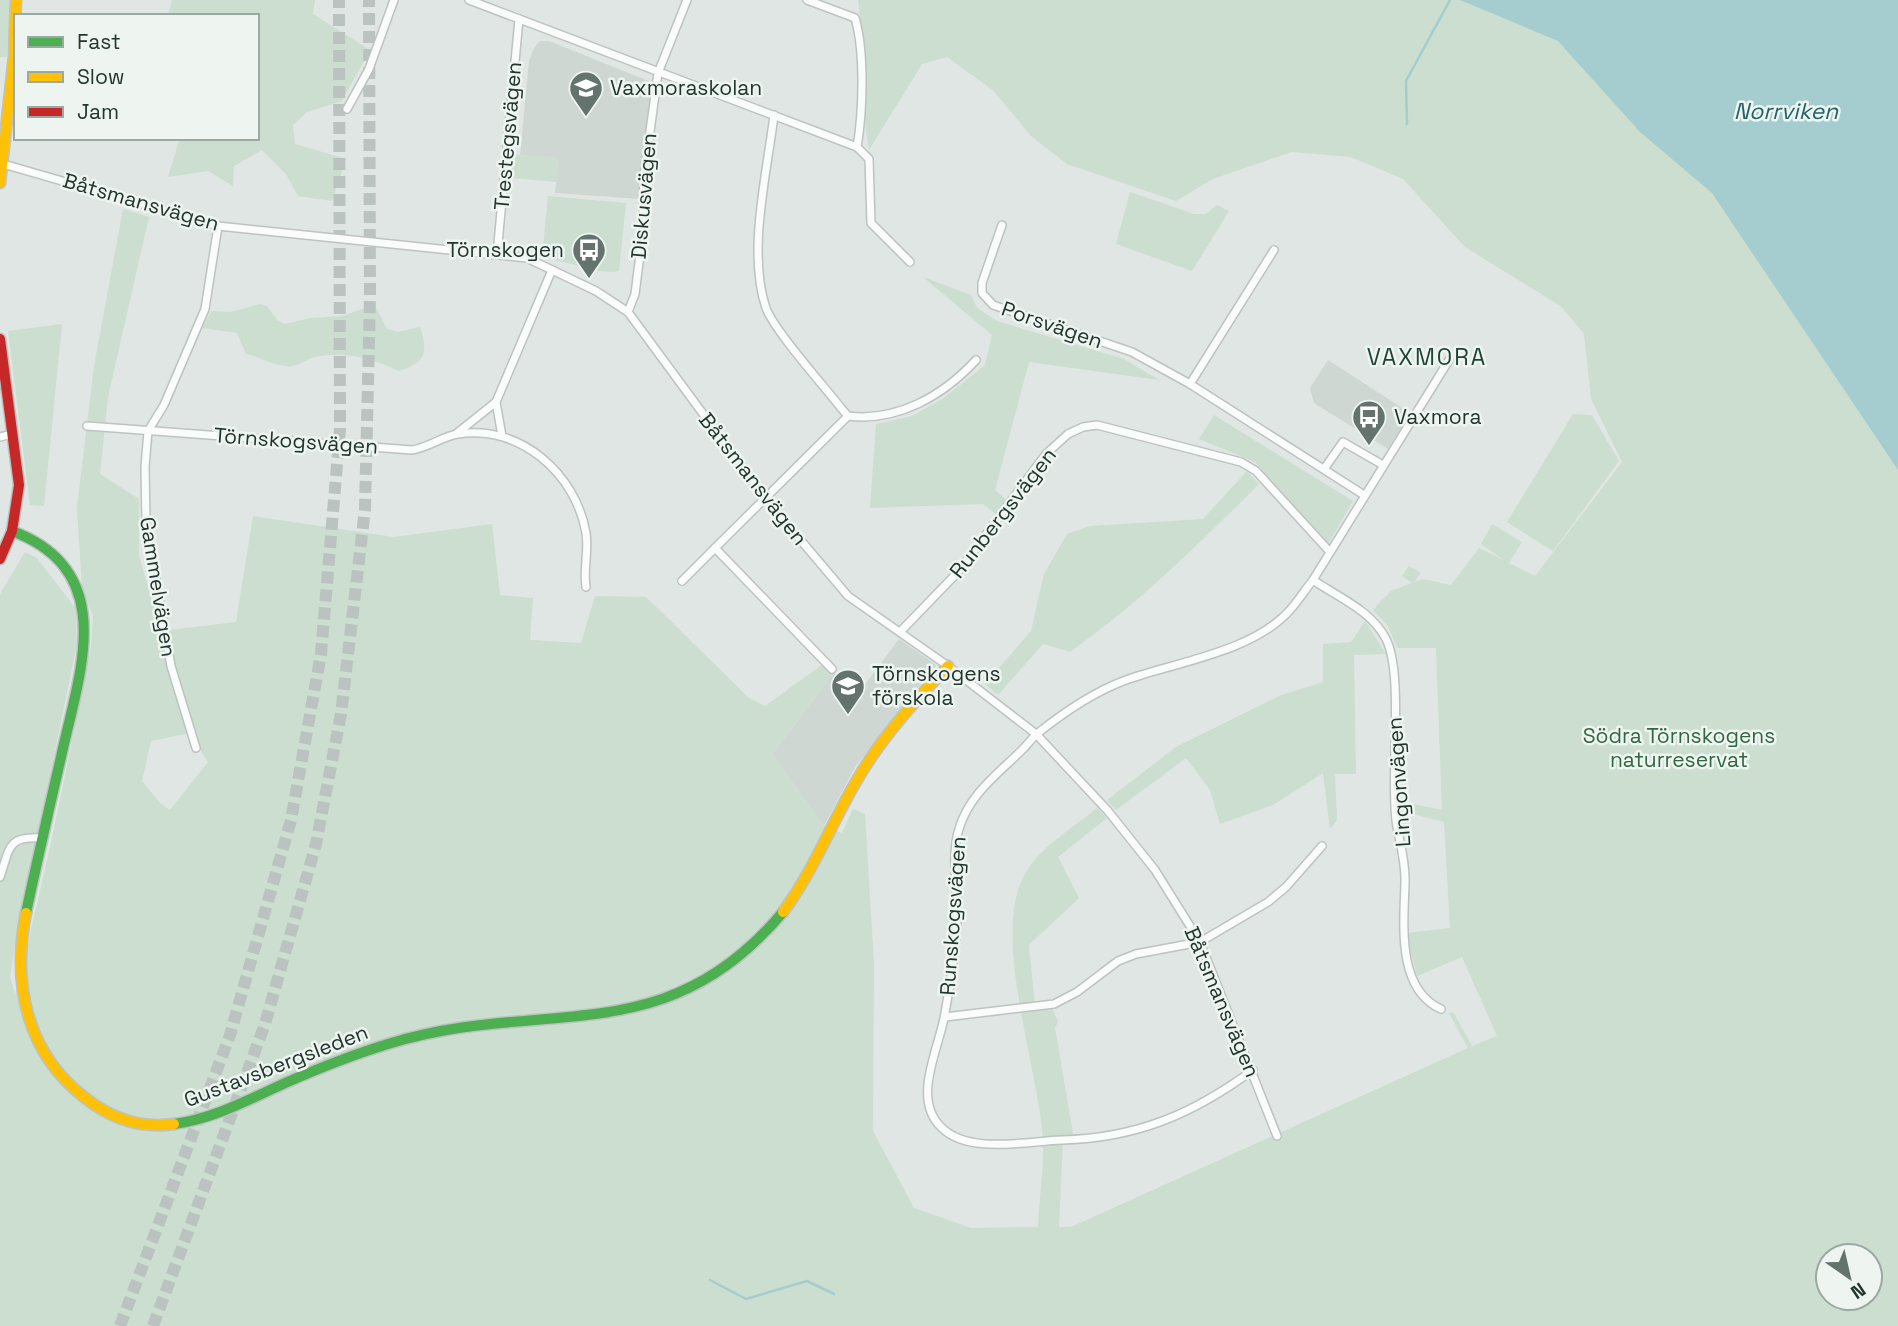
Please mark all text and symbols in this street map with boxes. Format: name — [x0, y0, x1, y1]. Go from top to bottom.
legend — [14, 14, 259, 140]
text: Fast — [77, 28, 121, 55]
street label: Trestegsvägen — [488, 61, 527, 211]
text: Slow — [77, 63, 125, 90]
school or university icon: Vaxmoraskolan — [567, 69, 605, 118]
place label: Vaxmoraskolan — [610, 74, 762, 101]
water label: Norrviken — [1734, 96, 1839, 126]
text: Jam — [77, 98, 119, 125]
street label: Diskusvägen — [625, 132, 662, 260]
street label: Båtsmansvägen — [60, 166, 222, 237]
bus stop icon: Törnskogen — [570, 231, 608, 280]
place label: Törnskogen — [446, 236, 564, 263]
street label: Porsvägen — [998, 295, 1106, 354]
district label: VAXMORA — [1367, 342, 1487, 372]
bus stop icon: Vaxmora — [1350, 398, 1388, 447]
place label: Vaxmora — [1394, 403, 1481, 430]
street label: Båtsmansvägen — [693, 407, 814, 551]
street label: Törnskogsvägen — [213, 421, 379, 460]
street label: Runbergsvägen — [943, 442, 1062, 583]
street label: Gammelvägen — [134, 515, 183, 659]
place label: Törnskogens förskola — [872, 660, 1001, 711]
school or university icon: Törnskogens förskola — [829, 667, 867, 716]
street label: Lingonvägen — [1380, 716, 1417, 848]
park label: Södra Törnskogens naturreservat — [1583, 722, 1775, 773]
street label: Runskogsvägen — [933, 835, 972, 996]
street label: Båtsmansvägen — [1179, 922, 1266, 1081]
street label: Gustavsbergsleden — [180, 1018, 372, 1113]
north arrow — [1814, 1242, 1884, 1312]
text: N — [1846, 1277, 1870, 1305]

